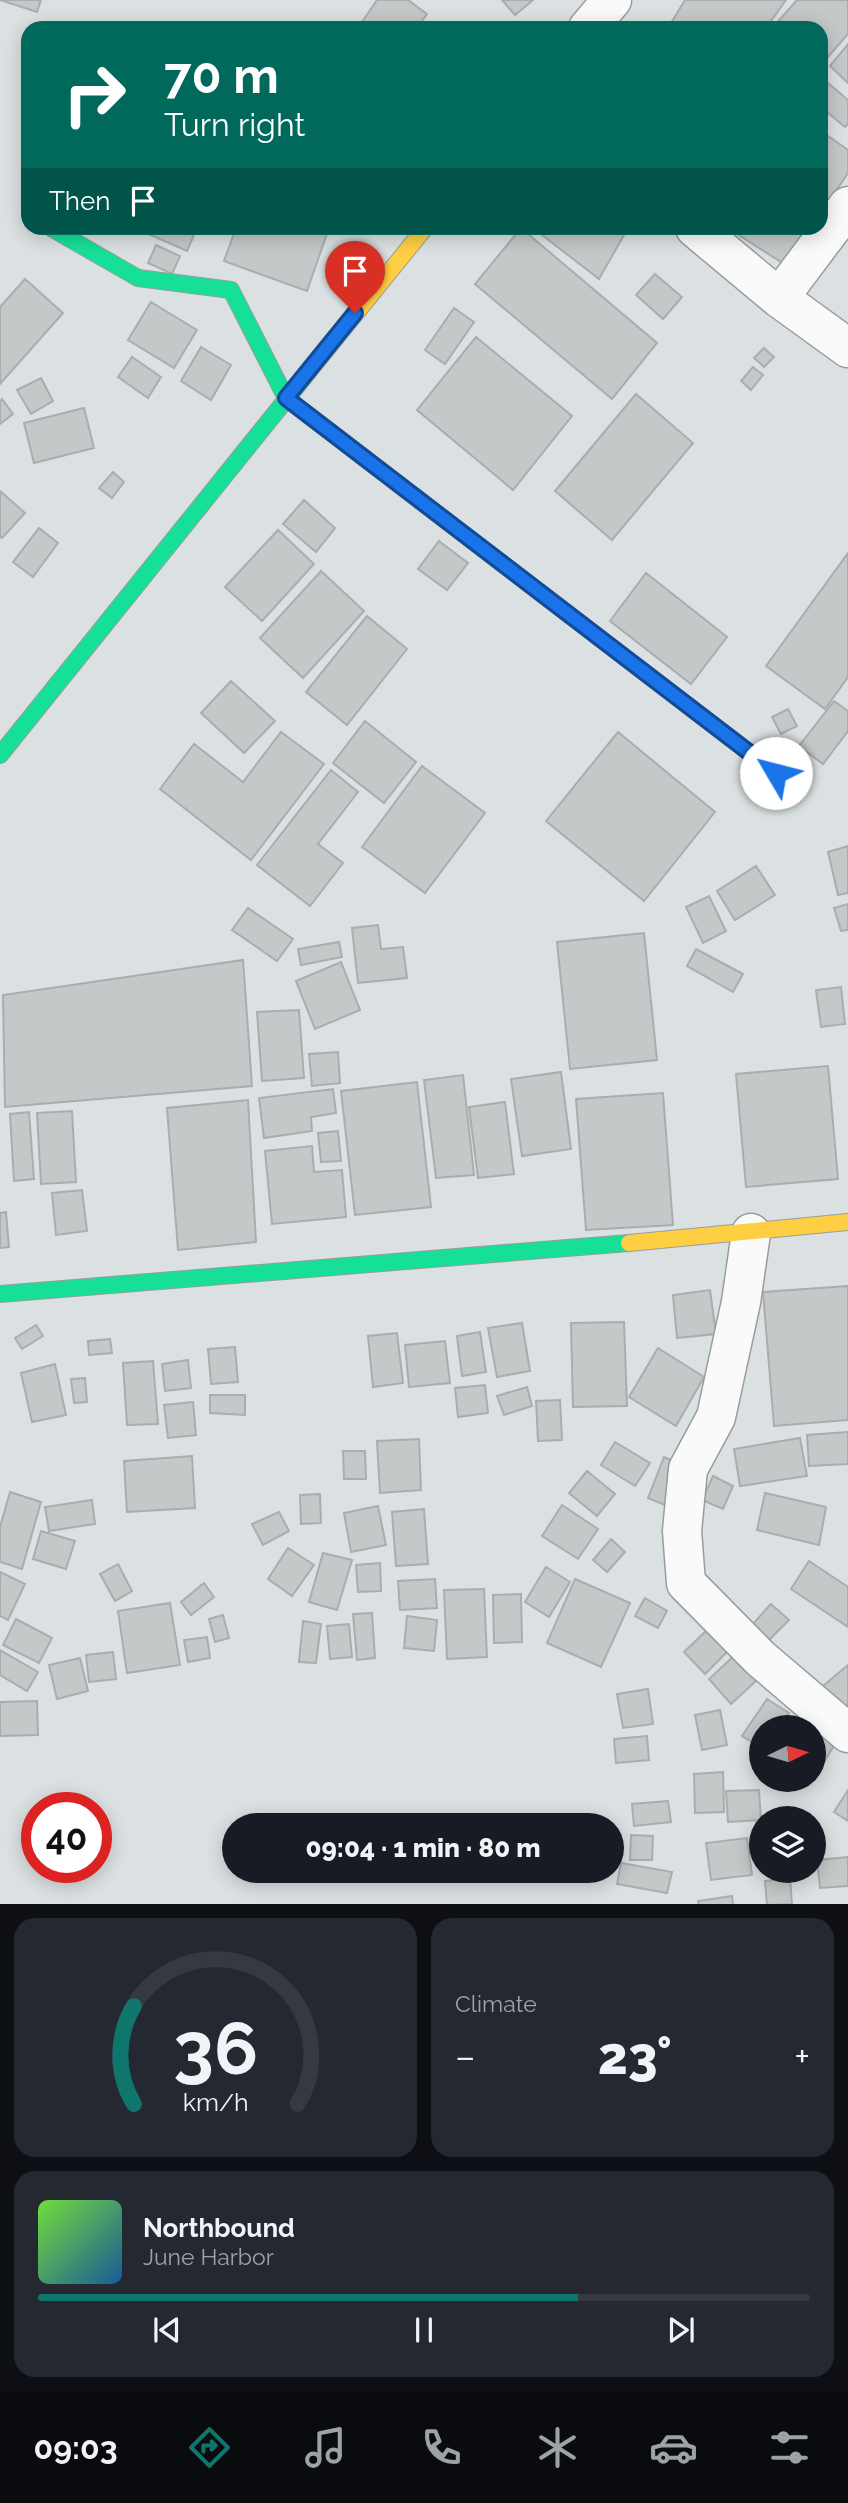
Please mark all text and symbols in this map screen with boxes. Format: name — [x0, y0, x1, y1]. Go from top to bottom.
text: 70 m — [164, 47, 279, 104]
icon: right — [49, 49, 140, 140]
text: Turn right — [164, 106, 305, 143]
icon: arrive — [124, 182, 162, 220]
text: Then — [49, 186, 110, 216]
pin — [325, 241, 385, 313]
icon: arrive — [336, 252, 374, 290]
position arrow — [739, 736, 813, 810]
north arrow — [749, 1715, 826, 1792]
map controls — [749, 1715, 826, 1883]
speed limit sign: 40 — [21, 1792, 112, 1883]
button: layers — [749, 1806, 826, 1883]
text: 09:04 · 1 min · 80 m — [306, 1833, 540, 1863]
text: Climate — [455, 1990, 537, 2017]
text: 36 — [173, 2006, 258, 2091]
text: 23° — [598, 2025, 672, 2086]
text: − — [455, 2034, 475, 2079]
text: + — [794, 2034, 810, 2079]
text: km/h — [183, 2086, 248, 2116]
text: Northbound — [143, 2213, 295, 2243]
text: June Harbor — [143, 2243, 274, 2270]
icon: previous — [148, 2311, 186, 2349]
icon: pause — [405, 2311, 443, 2349]
icon: next — [662, 2311, 700, 2349]
icon: directions — [185, 2423, 234, 2472]
icon: music — [301, 2423, 350, 2472]
icon: phone — [417, 2423, 466, 2472]
icon: climate — [533, 2423, 582, 2472]
icon: car — [649, 2423, 698, 2472]
icon: filters — [765, 2423, 814, 2472]
text: 09:03 — [34, 2429, 117, 2466]

